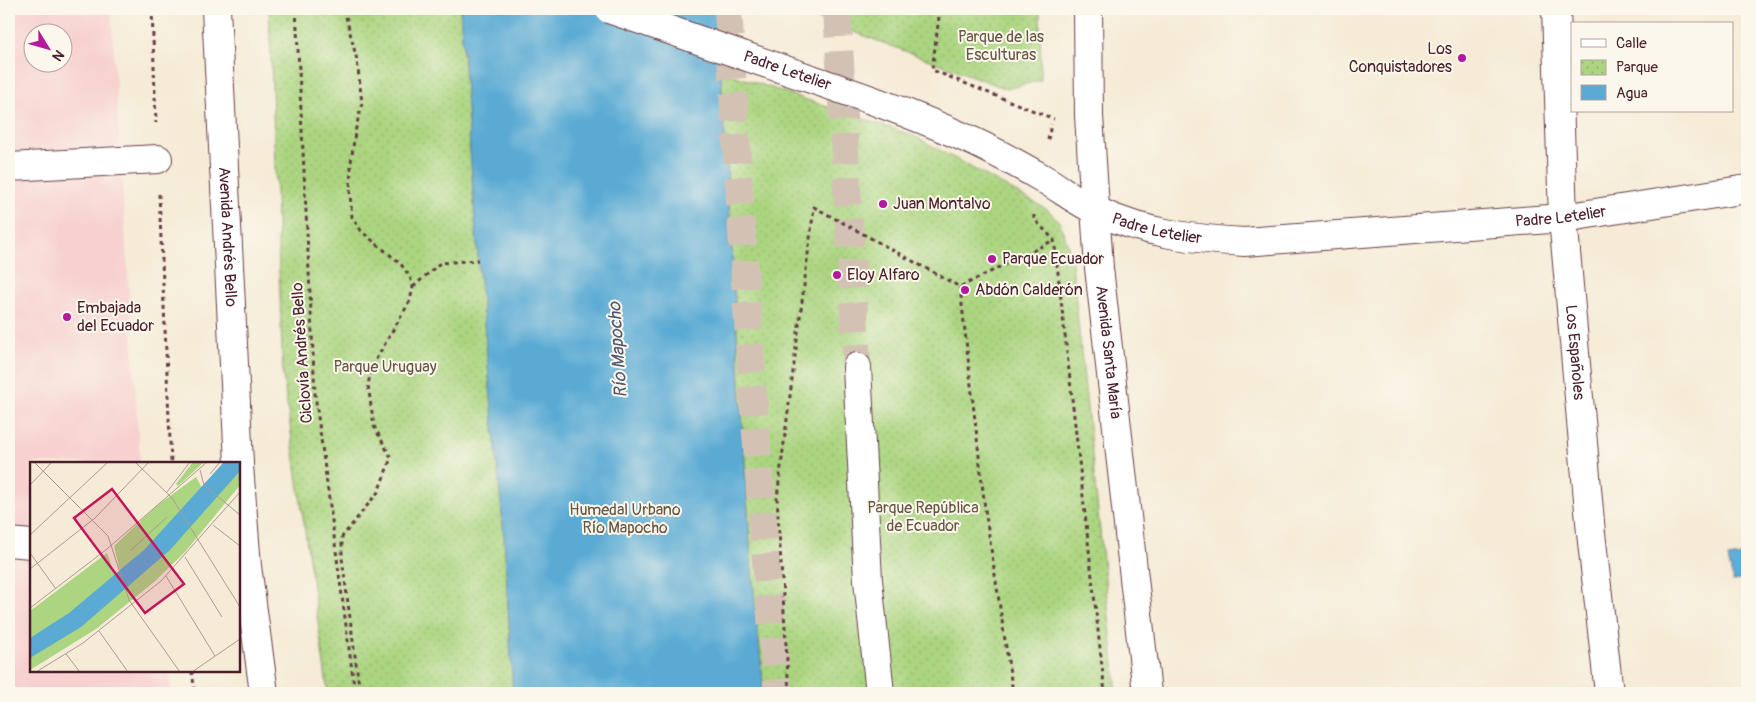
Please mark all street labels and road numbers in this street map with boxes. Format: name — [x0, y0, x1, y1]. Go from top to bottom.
street label: Padre Letelier — [741, 46, 834, 95]
street label: Avenida Andrés Bello — [214, 166, 241, 308]
street label: Padre Letelier — [1514, 201, 1608, 232]
street label: Padre Letelier — [1109, 209, 1203, 248]
street label: Ciclovía Andrés Bello — [287, 282, 317, 424]
street label: Avenida Santa María — [1091, 284, 1126, 420]
street label: Los Españoles — [1561, 304, 1589, 401]

